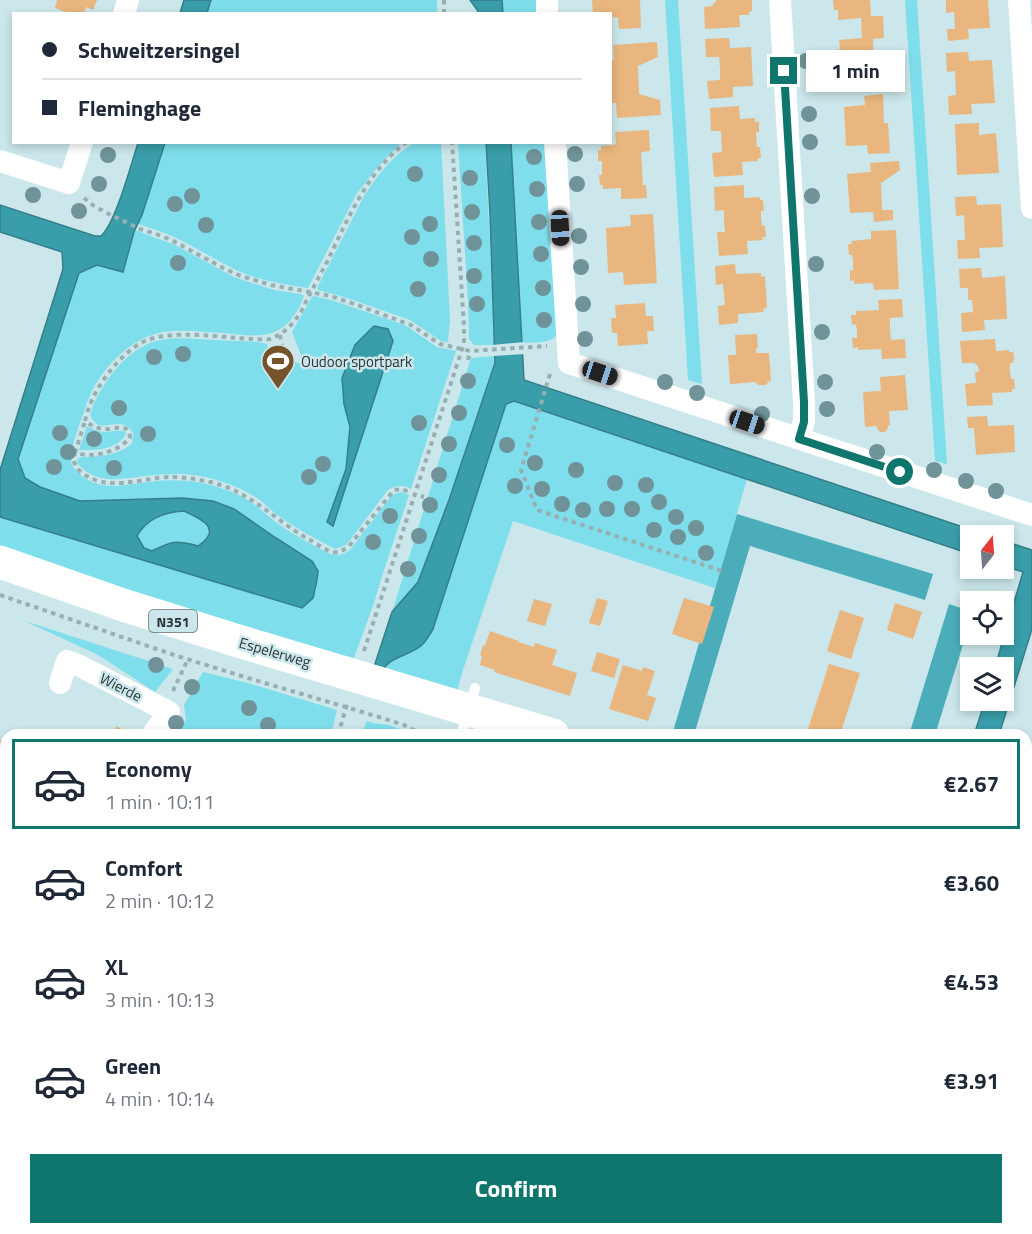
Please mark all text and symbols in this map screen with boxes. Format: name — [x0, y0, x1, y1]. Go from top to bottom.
text: Schweitzersingel — [78, 33, 240, 67]
callout: 1 min — [805, 50, 904, 92]
text: 1 min — [831, 55, 880, 86]
route end — [770, 57, 797, 84]
text: Fleminghage — [78, 91, 201, 125]
car — [550, 210, 570, 246]
sports icon: Oudoor sportpark — [260, 343, 296, 390]
place label: Oudoor sportpark — [301, 350, 412, 373]
car — [580, 359, 620, 387]
car — [727, 408, 767, 436]
route start — [886, 458, 913, 485]
north arrow — [960, 525, 1014, 579]
map controls — [960, 525, 1014, 711]
button: locate — [960, 591, 1014, 645]
road number: N351 — [149, 610, 197, 632]
street label: Espelerweg — [236, 631, 314, 673]
button: layers — [960, 657, 1014, 711]
street label: Wierde — [96, 667, 146, 707]
text: Economy — [105, 752, 192, 786]
icon: car — [33, 757, 87, 811]
text: €2.67 — [944, 767, 999, 801]
text: 1 min · 10:11 — [105, 786, 215, 817]
text: Comfort — [105, 851, 183, 885]
icon: car — [33, 856, 87, 910]
text: €3.60 — [944, 866, 999, 900]
text: 2 min · 10:12 — [105, 885, 215, 916]
text: XL — [105, 950, 128, 984]
icon: car — [33, 955, 87, 1009]
text: €4.53 — [944, 965, 999, 999]
text: 3 min · 10:13 — [105, 984, 215, 1015]
text: Green — [105, 1049, 161, 1083]
icon: car — [33, 1054, 87, 1108]
text: €3.91 — [944, 1064, 999, 1098]
text: 4 min · 10:14 — [105, 1083, 215, 1114]
button: Confirm — [30, 1154, 1002, 1223]

